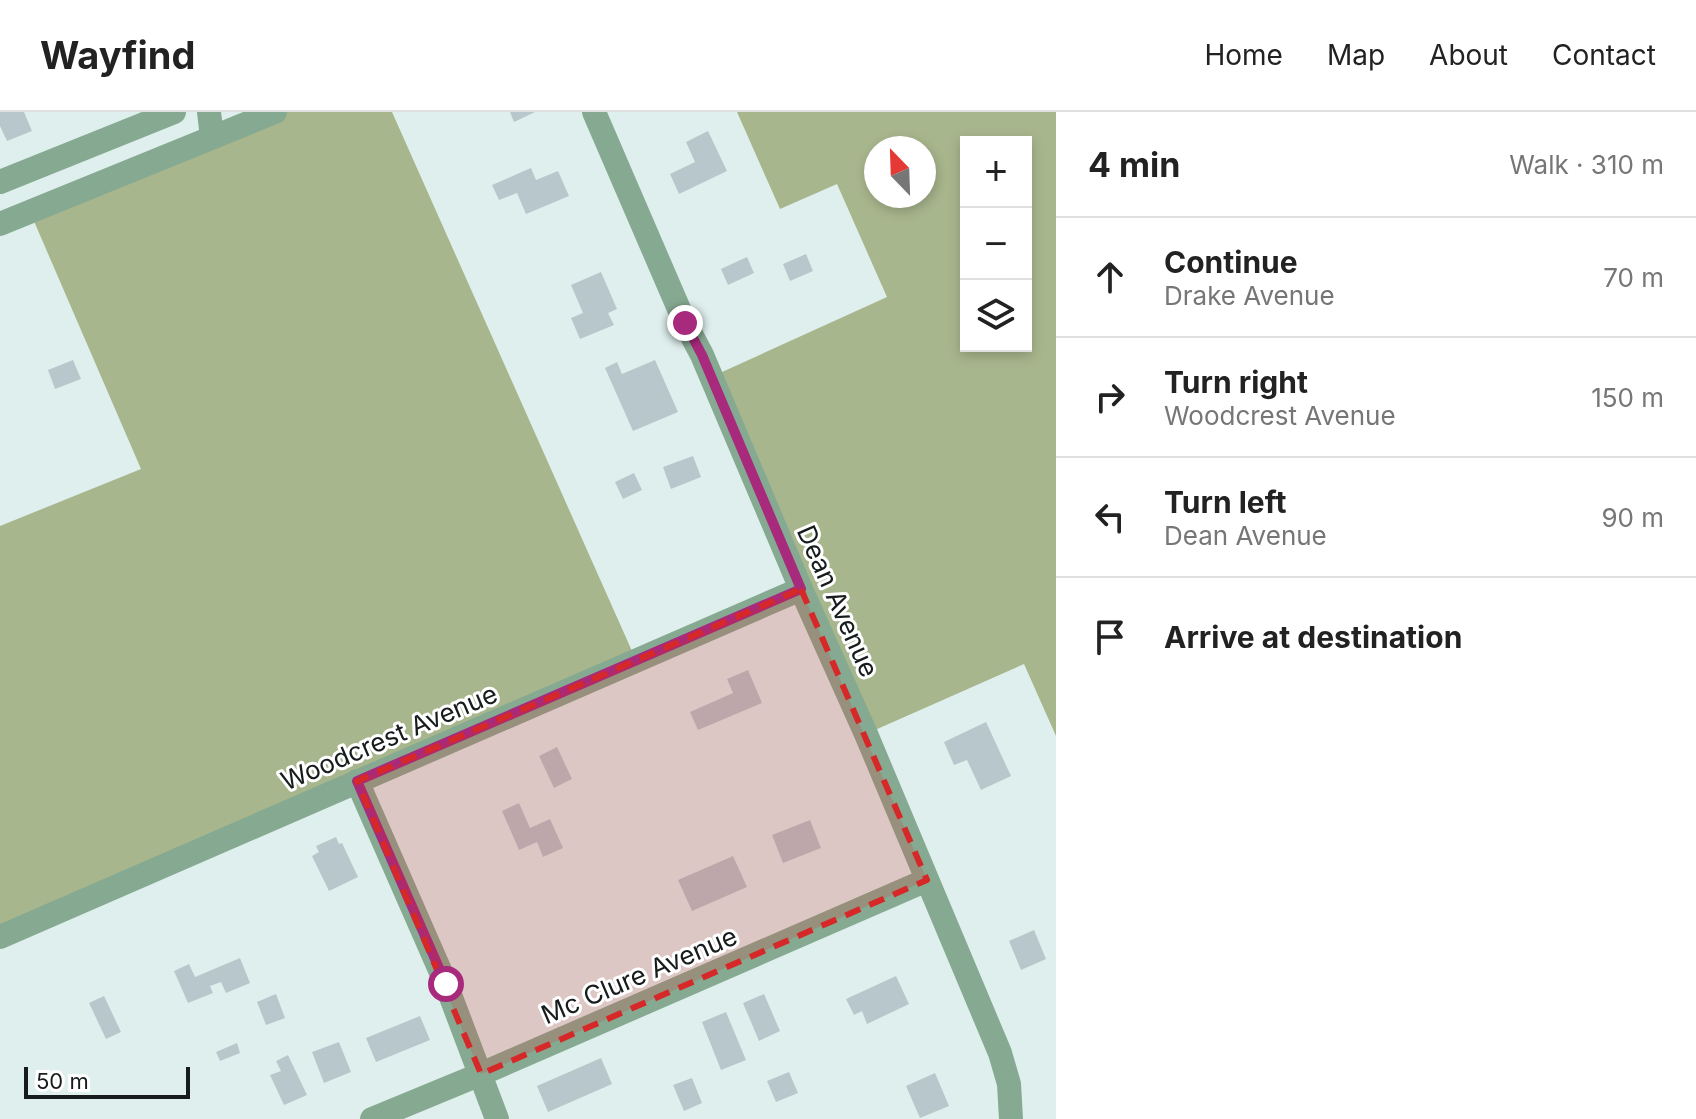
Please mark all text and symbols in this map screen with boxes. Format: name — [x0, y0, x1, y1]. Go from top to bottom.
text: Wayfind — [40, 32, 195, 78]
text: Home — [1204, 38, 1283, 72]
text: Map — [1327, 38, 1385, 72]
text: About — [1429, 38, 1508, 72]
text: Contact — [1552, 38, 1656, 72]
north arrow — [864, 136, 936, 208]
map controls — [960, 136, 1032, 352]
button: + — [960, 136, 1032, 208]
text: 4 min — [1088, 144, 1180, 185]
text: Walk · 310 m — [1509, 149, 1664, 180]
button: − — [960, 208, 1032, 280]
text: Continue — [1164, 244, 1298, 280]
icon: ahead — [1088, 255, 1132, 299]
text: 70 m — [1603, 262, 1664, 293]
button: layers — [960, 280, 1032, 352]
text: Drake Avenue — [1164, 280, 1335, 311]
route end — [667, 305, 703, 341]
text: Turn right — [1164, 364, 1308, 400]
icon: right — [1088, 375, 1132, 419]
text: 150 m — [1591, 382, 1664, 413]
text: Woodcrest Avenue — [1164, 400, 1396, 431]
text: Turn left — [1164, 484, 1286, 520]
icon: left — [1088, 495, 1132, 539]
text: 90 m — [1601, 502, 1664, 533]
street label: Dean Avenue — [791, 520, 885, 682]
text: Dean Avenue — [1164, 520, 1327, 551]
icon: arrive — [1088, 615, 1132, 659]
text: Arrive at destination — [1164, 619, 1462, 655]
street label: Woodcrest Avenue — [276, 677, 502, 797]
street label: Mc Clure Avenue — [537, 920, 741, 1030]
route start — [428, 966, 464, 1002]
scale bar — [24, 1063, 190, 1099]
text: 50 m — [36, 1068, 89, 1094]

